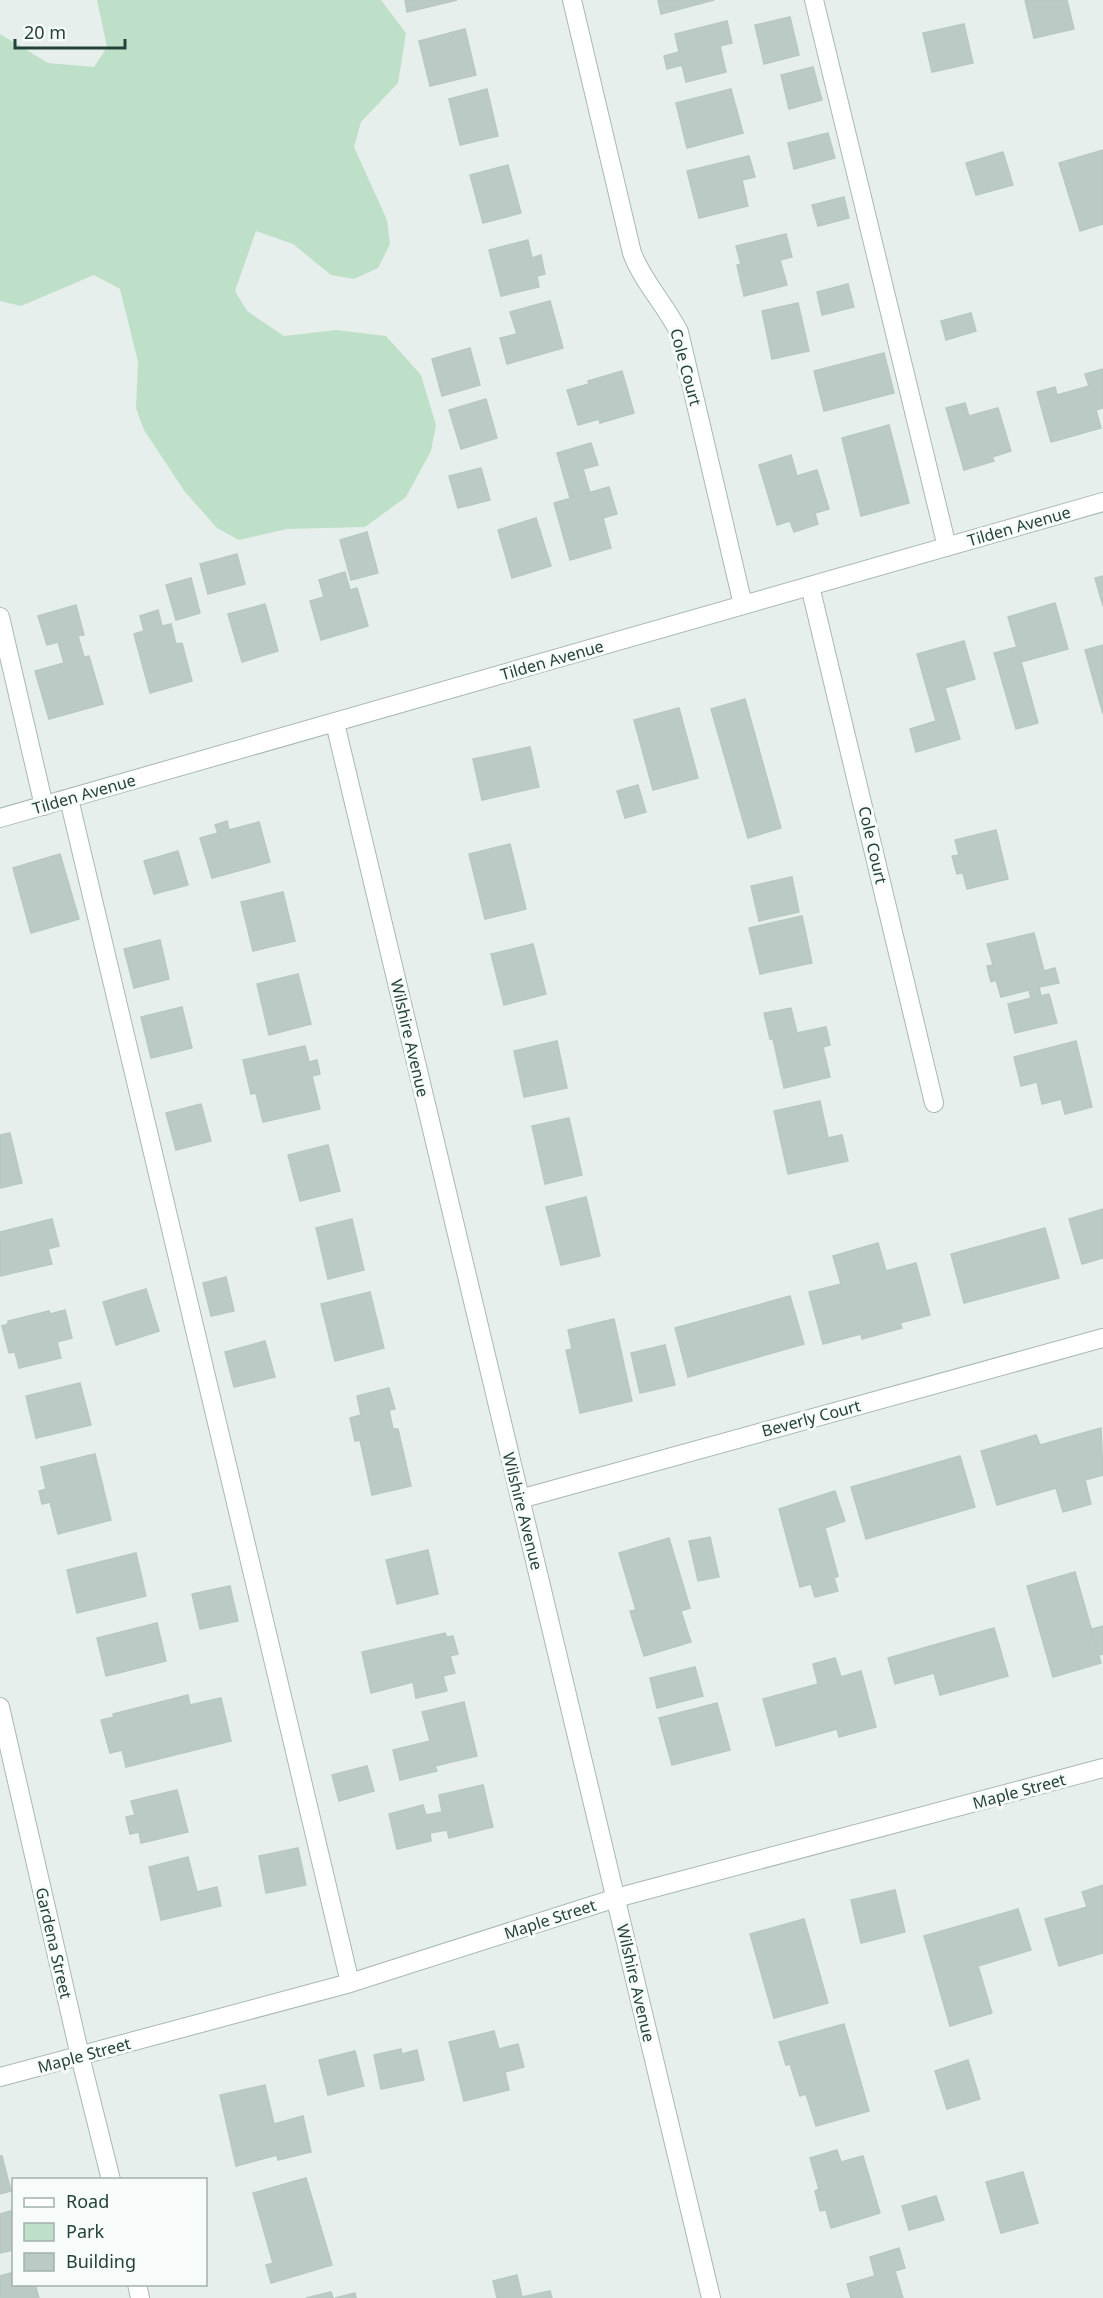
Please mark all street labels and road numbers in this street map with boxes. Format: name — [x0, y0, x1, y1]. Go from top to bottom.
street label: Cole Court — [665, 326, 707, 408]
street label: Tilden Avenue — [965, 501, 1073, 551]
street label: Tilden Avenue — [498, 635, 606, 685]
street label: Tilden Avenue — [30, 769, 138, 819]
street label: Cole Court — [853, 804, 893, 886]
street label: Wilshire Avenue — [386, 977, 434, 1099]
street label: Beverly Court — [759, 1394, 863, 1442]
street label: Wilshire Avenue — [498, 1450, 548, 1572]
street label: Maple Street — [970, 1768, 1068, 1814]
street label: Gardena Street — [31, 1885, 78, 2001]
street label: Maple Street — [501, 1894, 599, 1944]
street label: Wilshire Avenue — [612, 1922, 660, 2044]
street label: Maple Street — [35, 2032, 133, 2078]

